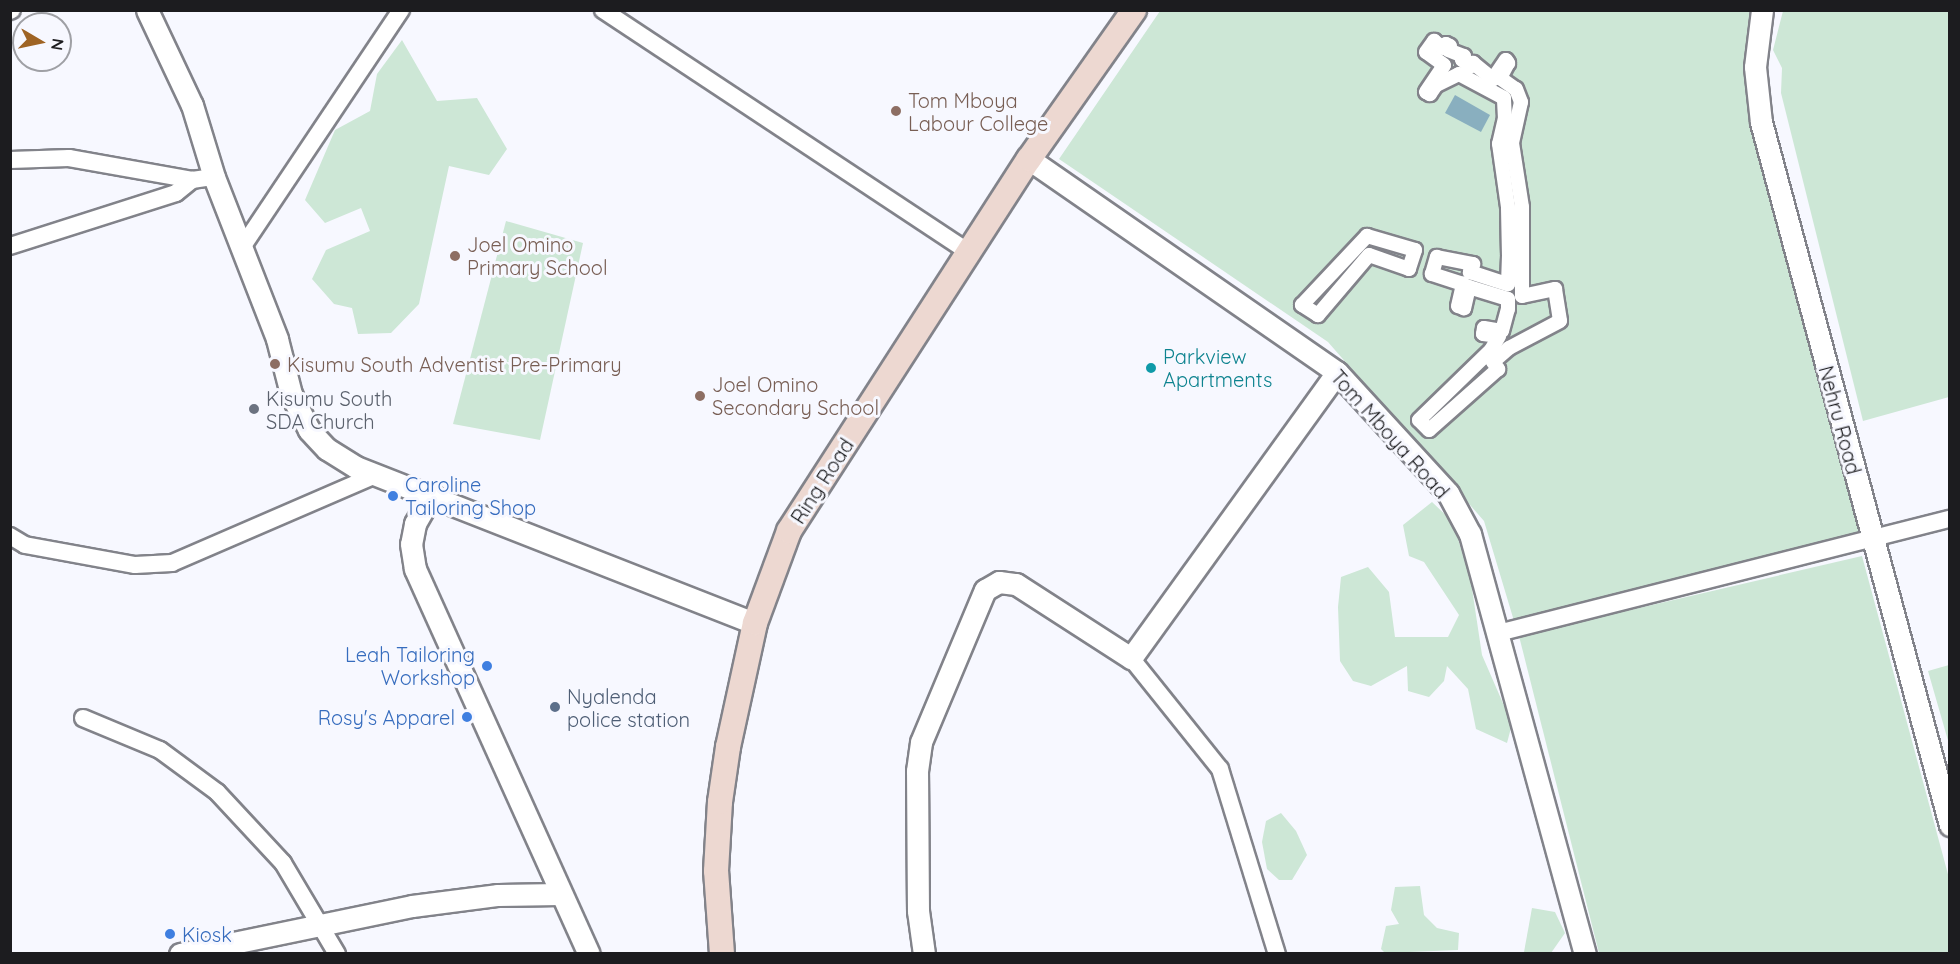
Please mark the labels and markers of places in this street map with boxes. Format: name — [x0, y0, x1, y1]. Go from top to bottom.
place label: Tom Mboya Labour College — [908, 88, 1048, 135]
marker: Tom Mboya Labour College — [889, 104, 903, 118]
place label: Joel Omino Primary School — [467, 232, 607, 279]
marker: Joel Omino Primary School — [448, 249, 462, 263]
place label: Parkview Apartments — [1163, 344, 1272, 391]
place label: Kisumu South Adventist Pre-Primary — [287, 352, 622, 376]
marker: Kisumu South Adventist Pre-Primary — [268, 357, 282, 371]
marker: Parkview Apartments — [1144, 361, 1158, 375]
place label: Joel Omino Secondary School — [712, 372, 879, 419]
place label: Kisumu South SDA Church — [266, 386, 392, 433]
marker: Joel Omino Secondary School — [693, 389, 707, 403]
marker: Kisumu South SDA Church — [247, 402, 261, 416]
place label: Caroline Tailoring Shop — [405, 472, 536, 519]
marker: Caroline Tailoring Shop — [386, 489, 400, 503]
place label: Leah Tailoring Workshop — [345, 642, 475, 689]
marker: Leah Tailoring Workshop — [480, 659, 494, 673]
place label: Nyalenda police station — [567, 684, 690, 731]
marker: Nyalenda police station — [548, 700, 562, 714]
place label: Rosy's Apparel — [318, 705, 455, 729]
marker: Rosy's Apparel — [460, 710, 474, 724]
place label: Kiosk — [182, 922, 232, 946]
marker: Kiosk — [163, 927, 177, 941]

